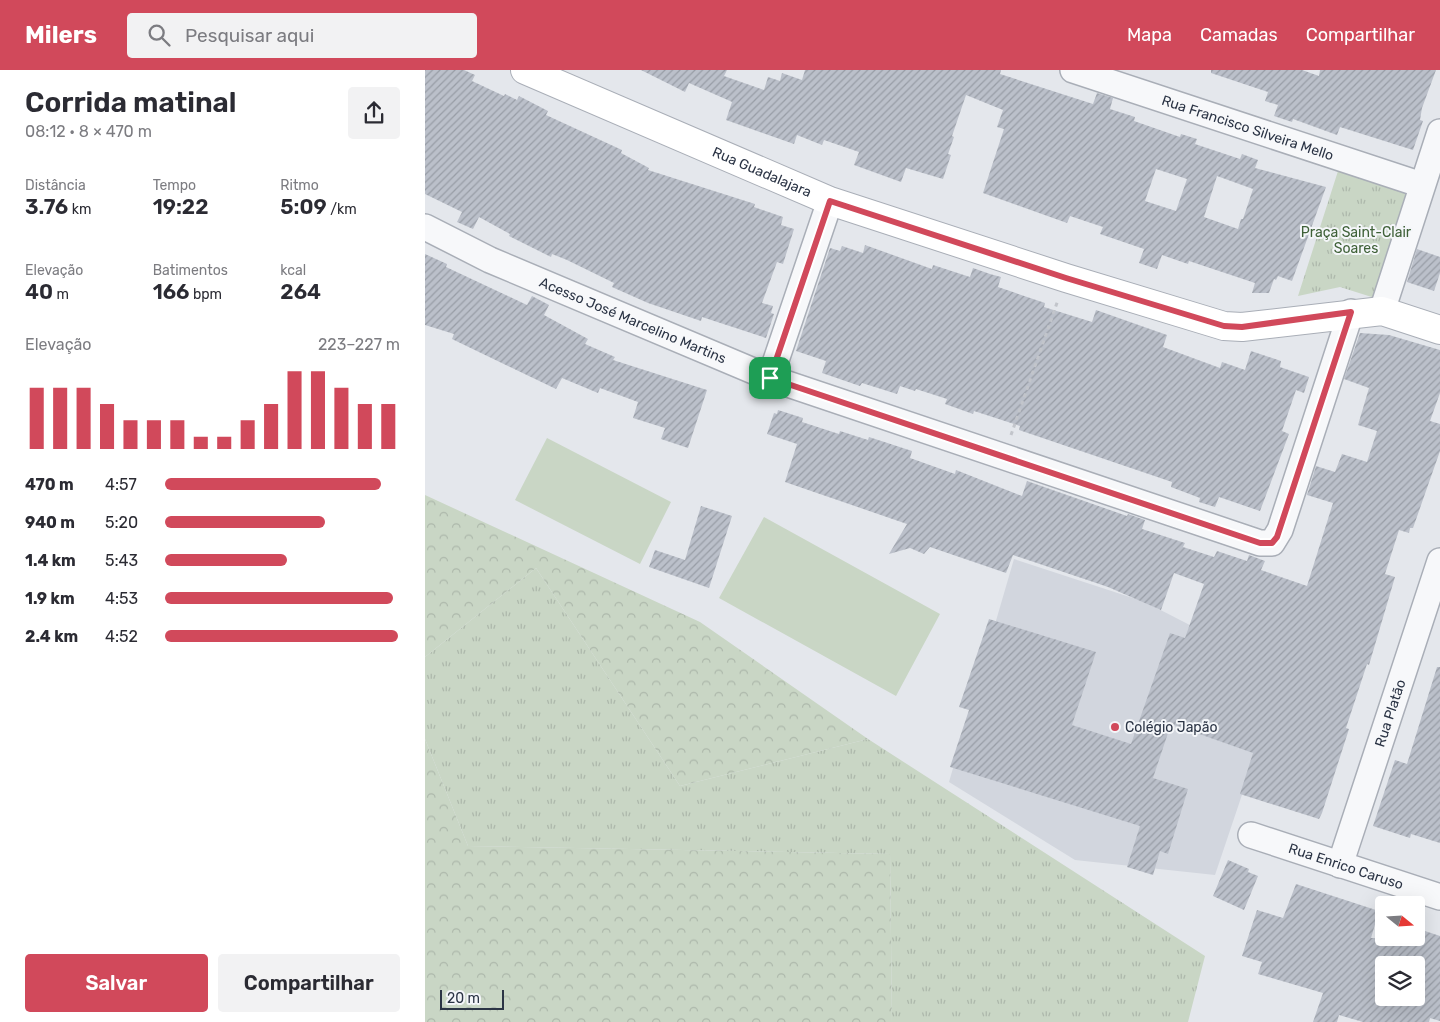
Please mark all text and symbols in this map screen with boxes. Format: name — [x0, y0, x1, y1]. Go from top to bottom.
search box — [127, 13, 477, 58]
text: Milers — [25, 21, 97, 49]
icon: search — [145, 21, 173, 49]
text: Pesquisar aqui — [185, 24, 314, 47]
text: Mapa — [1127, 24, 1172, 46]
text: Camadas — [1200, 24, 1278, 46]
text: Compartilhar — [1306, 24, 1415, 46]
text: Corrida matinal — [25, 86, 237, 119]
button: share — [348, 87, 400, 139]
street label: Rua Francisco Silveira Mello — [1160, 91, 1336, 164]
text: 08:12 · 8 × 470 m — [25, 122, 152, 141]
street label: Rua Guadalajara — [710, 143, 814, 201]
text: Distância — [25, 177, 86, 194]
text: Tempo — [153, 177, 196, 194]
text: Ritmo — [280, 177, 319, 194]
text: 3.76 — [25, 194, 68, 219]
text: 19:22 — [153, 194, 209, 219]
text: 5:09 — [280, 194, 327, 219]
text: km — [68, 201, 91, 218]
text: /km — [327, 201, 357, 218]
park label: Praça Saint-Clair Soares — [1301, 224, 1412, 257]
text: Elevação — [25, 262, 83, 279]
text: Batimentos — [153, 262, 228, 279]
text: kcal — [280, 262, 306, 279]
street label: Acesso José Marcelino Martins — [537, 273, 729, 367]
text: 40 — [25, 279, 53, 304]
text: 166 — [153, 279, 190, 304]
text: 264 — [280, 279, 321, 304]
text: m — [53, 286, 69, 303]
text: bpm — [190, 286, 222, 303]
text: Elevação — [25, 335, 91, 354]
text: 223–227 m — [318, 335, 400, 354]
pin — [749, 357, 791, 399]
icon: arrive — [756, 364, 784, 392]
text: 470 m — [25, 475, 74, 494]
text: 4:57 — [105, 475, 137, 494]
text: 940 m — [25, 513, 75, 532]
text: 5:20 — [105, 513, 138, 532]
text: 1.4 km — [25, 551, 76, 570]
text: 5:43 — [105, 551, 138, 570]
text: 1.9 km — [25, 589, 75, 608]
text: 4:53 — [105, 589, 138, 608]
text: 2.4 km — [25, 627, 78, 646]
text: 4:52 — [105, 627, 138, 646]
street label: Rua Platão — [1371, 677, 1409, 749]
place label: Colégio Japão — [1125, 719, 1217, 736]
marker: Colégio Japão — [1109, 721, 1121, 733]
street label: Rua Enrico Caruso — [1286, 839, 1406, 893]
north arrow — [1375, 896, 1425, 946]
map controls — [1375, 896, 1425, 1006]
button: Salvar — [25, 954, 208, 1012]
button: Compartilhar — [218, 954, 400, 1012]
button: layers — [1375, 956, 1425, 1006]
scale bar — [440, 987, 504, 1010]
text: 20 m — [447, 990, 480, 1007]

